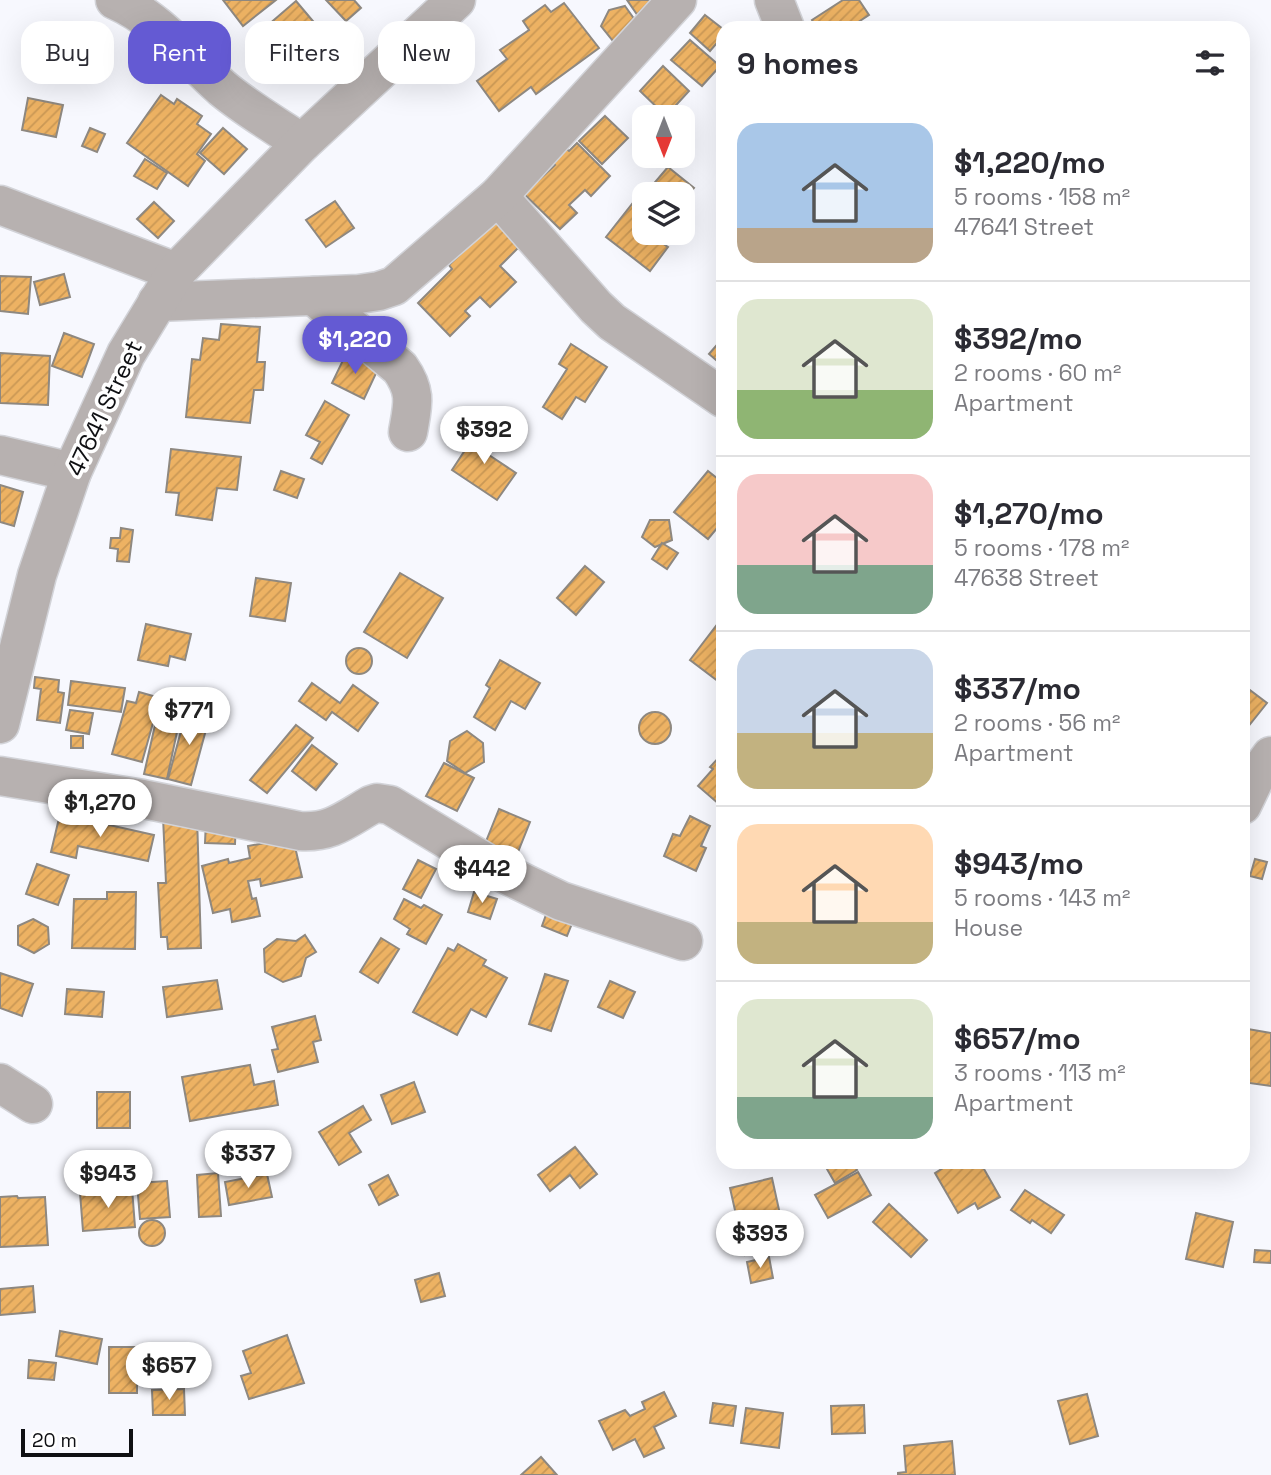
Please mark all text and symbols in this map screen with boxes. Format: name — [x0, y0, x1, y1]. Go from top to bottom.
chip: Buy — [21, 21, 114, 84]
chip: Rent — [128, 21, 231, 84]
chip: Filters — [245, 21, 364, 84]
chip: New — [378, 21, 475, 84]
text: 9 homes — [737, 44, 859, 83]
icon: filters — [1191, 44, 1229, 82]
north arrow — [632, 105, 695, 168]
map controls — [632, 105, 695, 245]
text: $1,220/mo — [954, 143, 1105, 182]
icon: home — [793, 151, 877, 235]
button: layers — [632, 182, 695, 245]
text: 5 rooms · 158 m² — [954, 182, 1130, 212]
text: 47641 Street — [954, 212, 1094, 242]
pin: $1,220 — [298, 316, 412, 376]
text: $392/mo — [954, 319, 1082, 358]
text: $1,220 — [318, 324, 392, 354]
icon: home — [793, 327, 877, 411]
street label: 47641 Street — [59, 335, 149, 481]
text: 2 rooms · 60 m² — [954, 358, 1121, 388]
text: Apartment — [954, 388, 1074, 418]
pin: $392 — [443, 406, 525, 466]
text: $392 — [456, 414, 512, 444]
text: $1,270/mo — [954, 494, 1104, 533]
icon: home — [793, 502, 877, 586]
text: 5 rooms · 178 m² — [954, 533, 1129, 563]
text: 47638 Street — [954, 563, 1099, 593]
text: $337/mo — [954, 669, 1081, 708]
icon: home — [793, 677, 877, 761]
pin: $771 — [148, 688, 230, 747]
text: $771 — [164, 695, 214, 725]
text: 2 rooms · 56 m² — [954, 708, 1120, 738]
text: Apartment — [954, 738, 1074, 768]
pin: $1,270 — [43, 780, 157, 839]
text: $1,270 — [64, 787, 136, 817]
text: $943/mo — [954, 844, 1084, 883]
pin: $442 — [441, 846, 523, 905]
icon: home — [793, 852, 877, 936]
text: $442 — [454, 853, 510, 883]
text: 5 rooms · 143 m² — [954, 883, 1130, 913]
text: House — [954, 913, 1023, 943]
text: $657/mo — [954, 1019, 1081, 1058]
icon: home — [793, 1027, 877, 1111]
text: 3 rooms · 113 m² — [954, 1058, 1126, 1088]
text: Apartment — [954, 1088, 1074, 1118]
pin: $337 — [207, 1130, 289, 1190]
text: $337 — [221, 1138, 275, 1168]
pin: $943 — [67, 1150, 149, 1210]
text: $943 — [80, 1158, 136, 1188]
pin: $393 — [719, 1210, 801, 1270]
text: $393 — [732, 1218, 788, 1248]
pin: $657 — [128, 1342, 210, 1402]
text: $657 — [142, 1350, 196, 1380]
scale bar — [21, 1426, 133, 1458]
text: 20 m — [32, 1428, 77, 1453]

